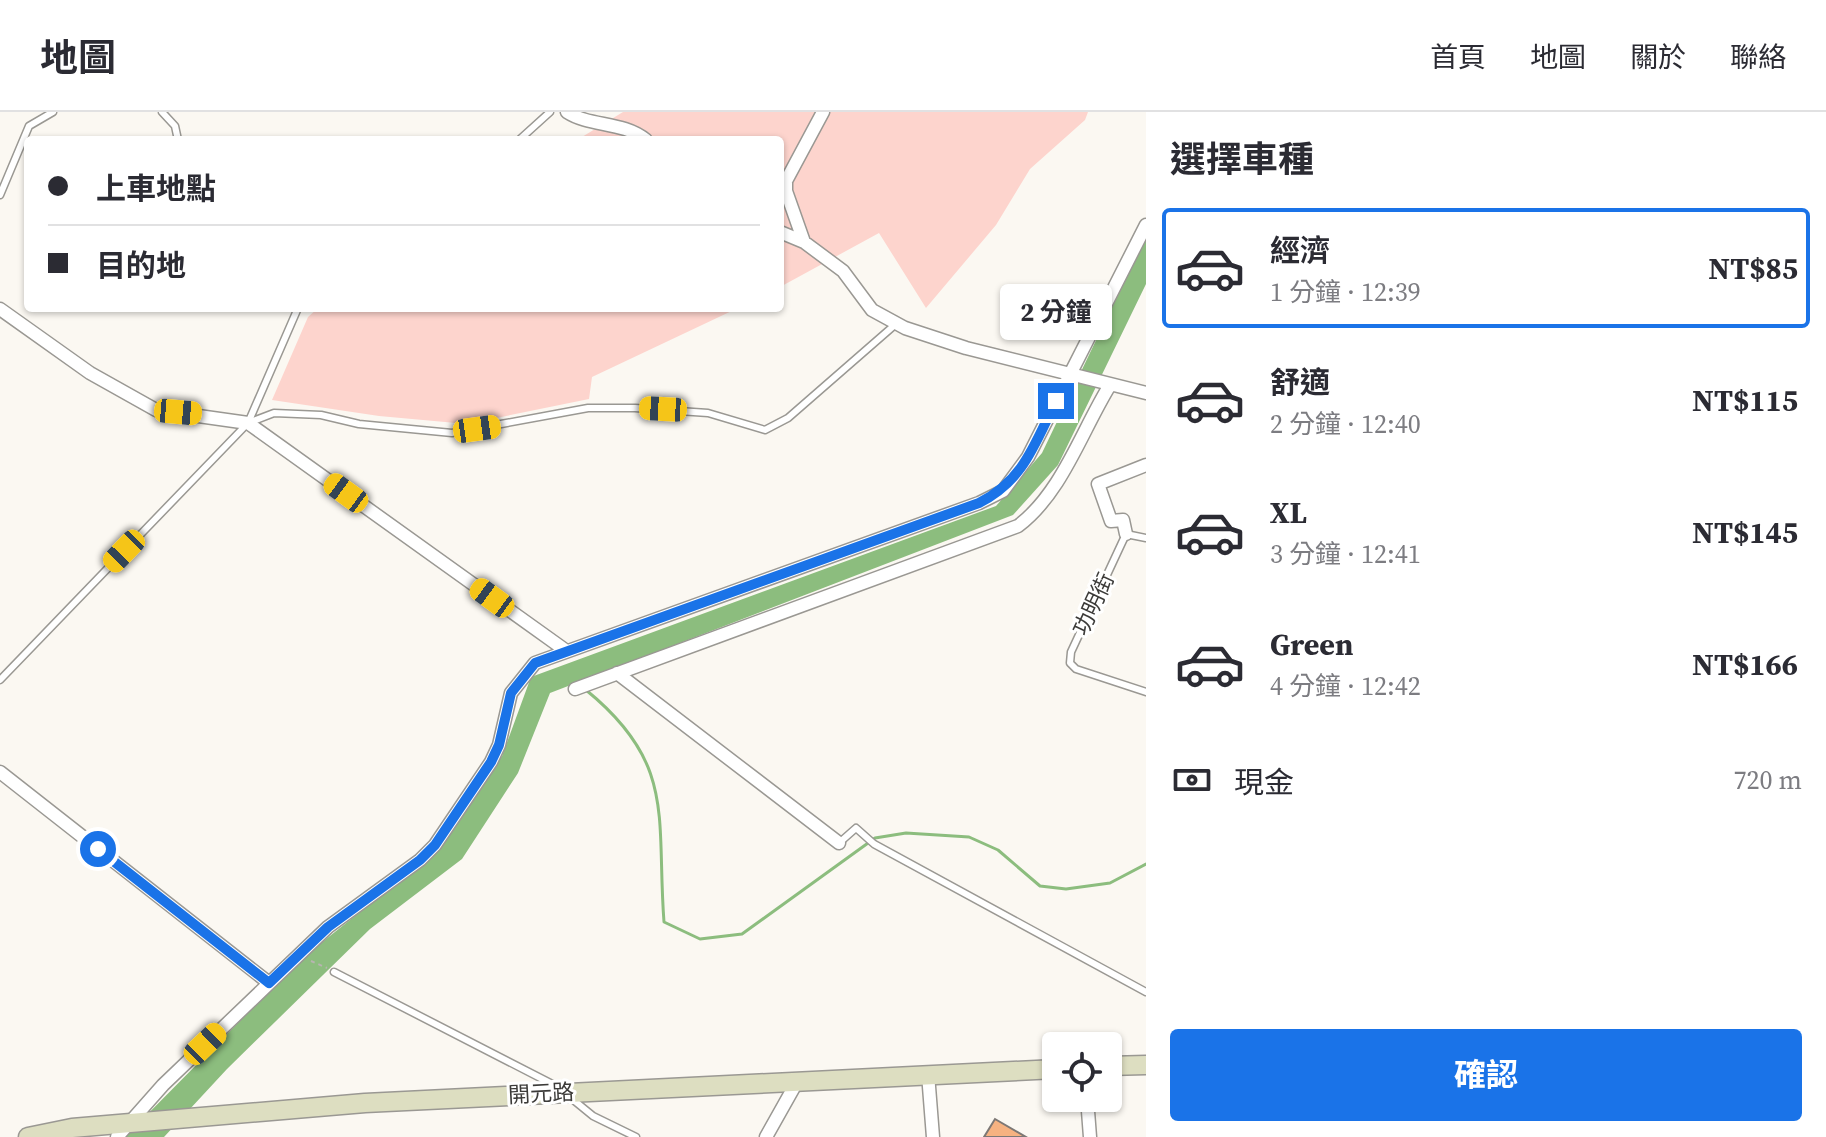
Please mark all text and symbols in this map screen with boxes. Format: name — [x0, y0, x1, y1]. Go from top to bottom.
text: 地圖 — [40, 32, 116, 84]
text: 首頁 — [1430, 38, 1486, 76]
text: 地圖 — [1530, 38, 1586, 76]
text: 關於 — [1630, 38, 1686, 76]
text: 聯絡 — [1730, 38, 1786, 76]
text: 選擇車種 — [1170, 135, 1314, 184]
text: 上車地點 — [96, 168, 216, 209]
text: 經濟 — [1270, 230, 1330, 271]
icon: car — [1174, 232, 1246, 304]
text: 目的地 — [96, 245, 186, 286]
text: NT$85 — [1708, 248, 1798, 289]
text: 1 分鐘 · 12:39 — [1270, 274, 1421, 310]
callout: 2 分鐘 — [1000, 285, 1112, 341]
text: 2 分鐘 — [1020, 294, 1092, 330]
text: 舒適 — [1270, 362, 1330, 403]
icon: car — [1174, 364, 1246, 436]
text: NT$115 — [1692, 380, 1798, 421]
route end — [1038, 383, 1074, 419]
car — [638, 396, 688, 422]
car — [153, 398, 203, 426]
text: 2 分鐘 · 12:40 — [1270, 406, 1421, 442]
car — [452, 414, 502, 444]
car — [320, 469, 372, 517]
text: XL — [1270, 492, 1307, 533]
icon: car — [1174, 496, 1246, 568]
text: NT$145 — [1692, 512, 1798, 553]
car — [99, 525, 149, 577]
text: 3 分鐘 · 12:41 — [1270, 536, 1421, 572]
street label: 功明街 — [1065, 568, 1121, 640]
car — [466, 574, 518, 622]
text: Green — [1270, 624, 1353, 665]
icon: car — [1174, 628, 1246, 700]
text: NT$166 — [1692, 644, 1798, 685]
text: 4 分鐘 · 12:42 — [1270, 668, 1421, 704]
icon: cash — [1170, 758, 1214, 802]
text: 現金 — [1234, 762, 1294, 803]
text: 720 m — [1734, 762, 1802, 798]
route start — [80, 831, 116, 867]
car — [179, 1019, 231, 1069]
button: 確認 — [1170, 1029, 1802, 1121]
map controls — [1042, 1032, 1122, 1112]
button: locate — [1042, 1032, 1122, 1112]
street label: 開元路 — [507, 1076, 575, 1110]

